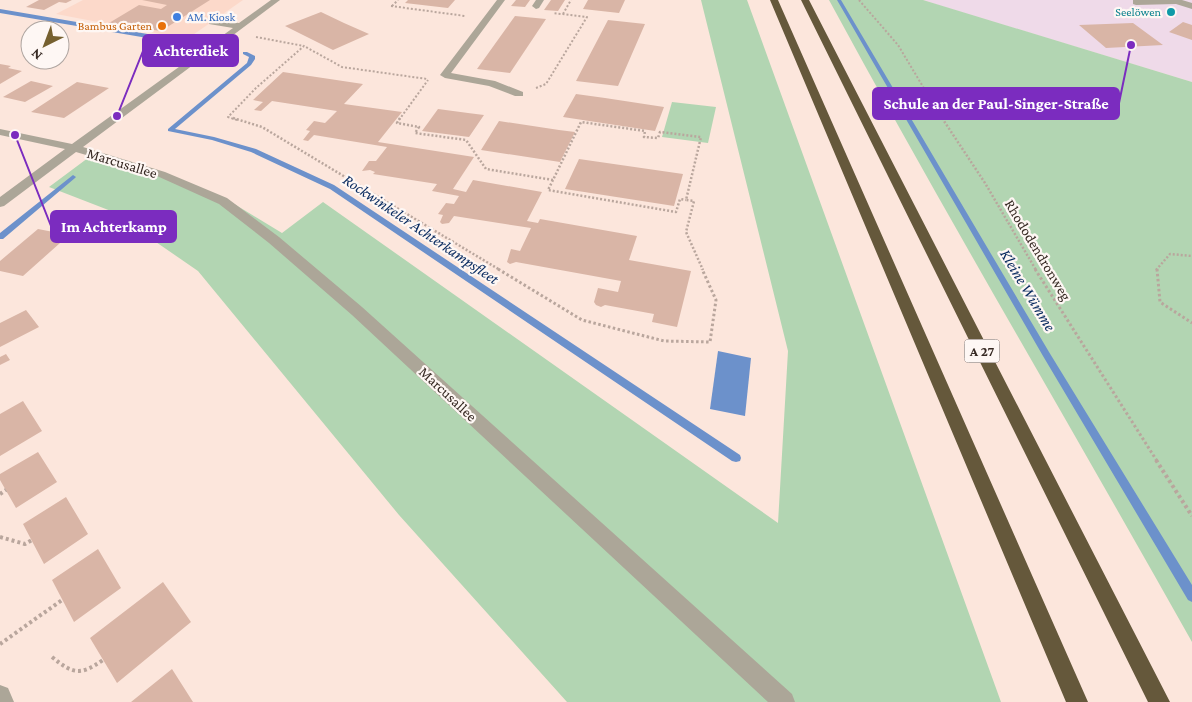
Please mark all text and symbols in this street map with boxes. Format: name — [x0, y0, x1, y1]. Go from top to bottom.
place label: Seelöwen — [1115, 5, 1162, 19]
marker: Seelöwen — [1165, 6, 1177, 18]
place label: AM. Kiosk — [187, 10, 235, 24]
marker: AM. Kiosk — [171, 11, 183, 23]
place label: Bambus Garten — [78, 19, 153, 33]
north arrow — [20, 20, 70, 70]
marker: Bambus Garten — [156, 20, 168, 32]
callout: Achterdiek — [143, 35, 238, 66]
text: Achterdiek — [153, 42, 228, 59]
text: N — [27, 45, 45, 64]
callout: Schule an der Paul-Singer-Straße — [873, 88, 1119, 119]
text: Schule an der Paul-Singer-Straße — [883, 95, 1109, 112]
street label: Marcusallee — [85, 145, 159, 181]
water label: Rockwinkeler Achterkampsfleet — [339, 171, 502, 288]
street label: Rhododendronweg — [1001, 197, 1074, 304]
callout: Im Achterkamp — [51, 211, 176, 242]
text: Im Achterkamp — [61, 218, 167, 235]
water label: Kleine Wümme — [997, 246, 1059, 334]
road number: A 27 — [964, 340, 1000, 362]
street label: Marcusallee — [416, 363, 480, 425]

